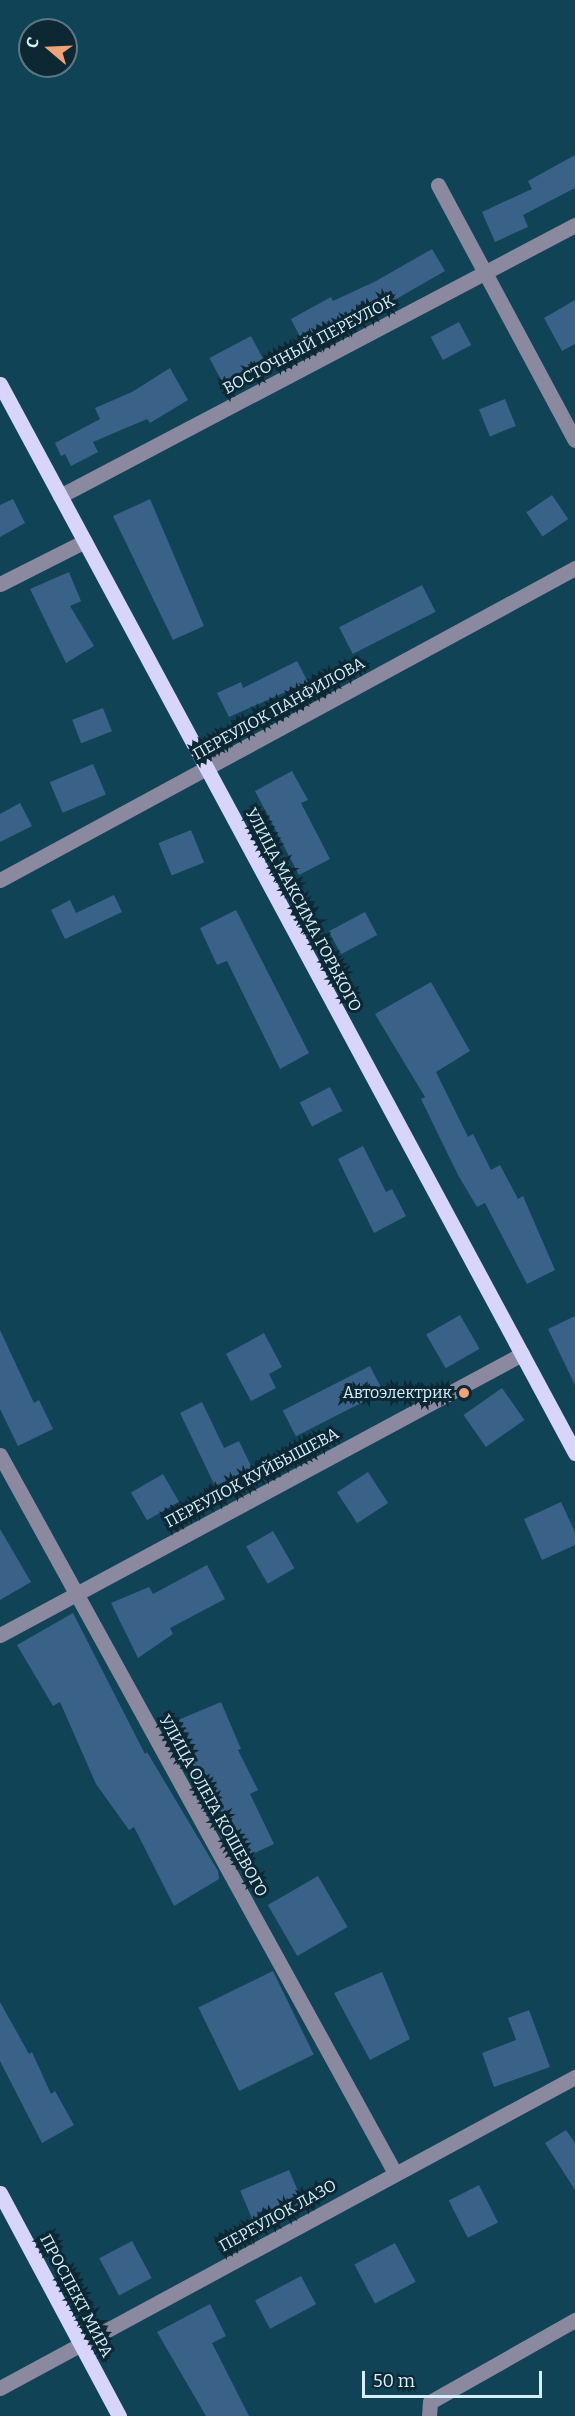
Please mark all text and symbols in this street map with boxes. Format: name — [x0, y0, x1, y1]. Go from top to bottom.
north arrow — [18, 18, 78, 78]
text: С — [22, 35, 43, 51]
street label: ВОСТОЧНЫЙ ПЕРЕУЛОК — [220, 292, 398, 398]
street label: ПЕРЕУЛОК ПАНФИЛОВА — [190, 654, 368, 764]
street label: УЛИЦА МАКСИМА ГОРЬКОГО — [241, 805, 365, 1015]
place label: Автоэлектрик — [343, 1383, 452, 1403]
marker: Автоэлектрик — [457, 1386, 471, 1400]
street label: ПЕРЕУЛОК КУЙБЫШЕВА — [162, 1424, 342, 1532]
street label: УЛИЦА ОЛЕГА КОШЕВОГО — [155, 1712, 271, 1900]
street label: ПЕРЕУЛОК ЛАЗО — [216, 2176, 340, 2256]
street label: ПРОСПЕКТ МИРА — [35, 2231, 117, 2361]
scale bar — [365, 2359, 545, 2397]
text: 50 m — [373, 2370, 415, 2392]

